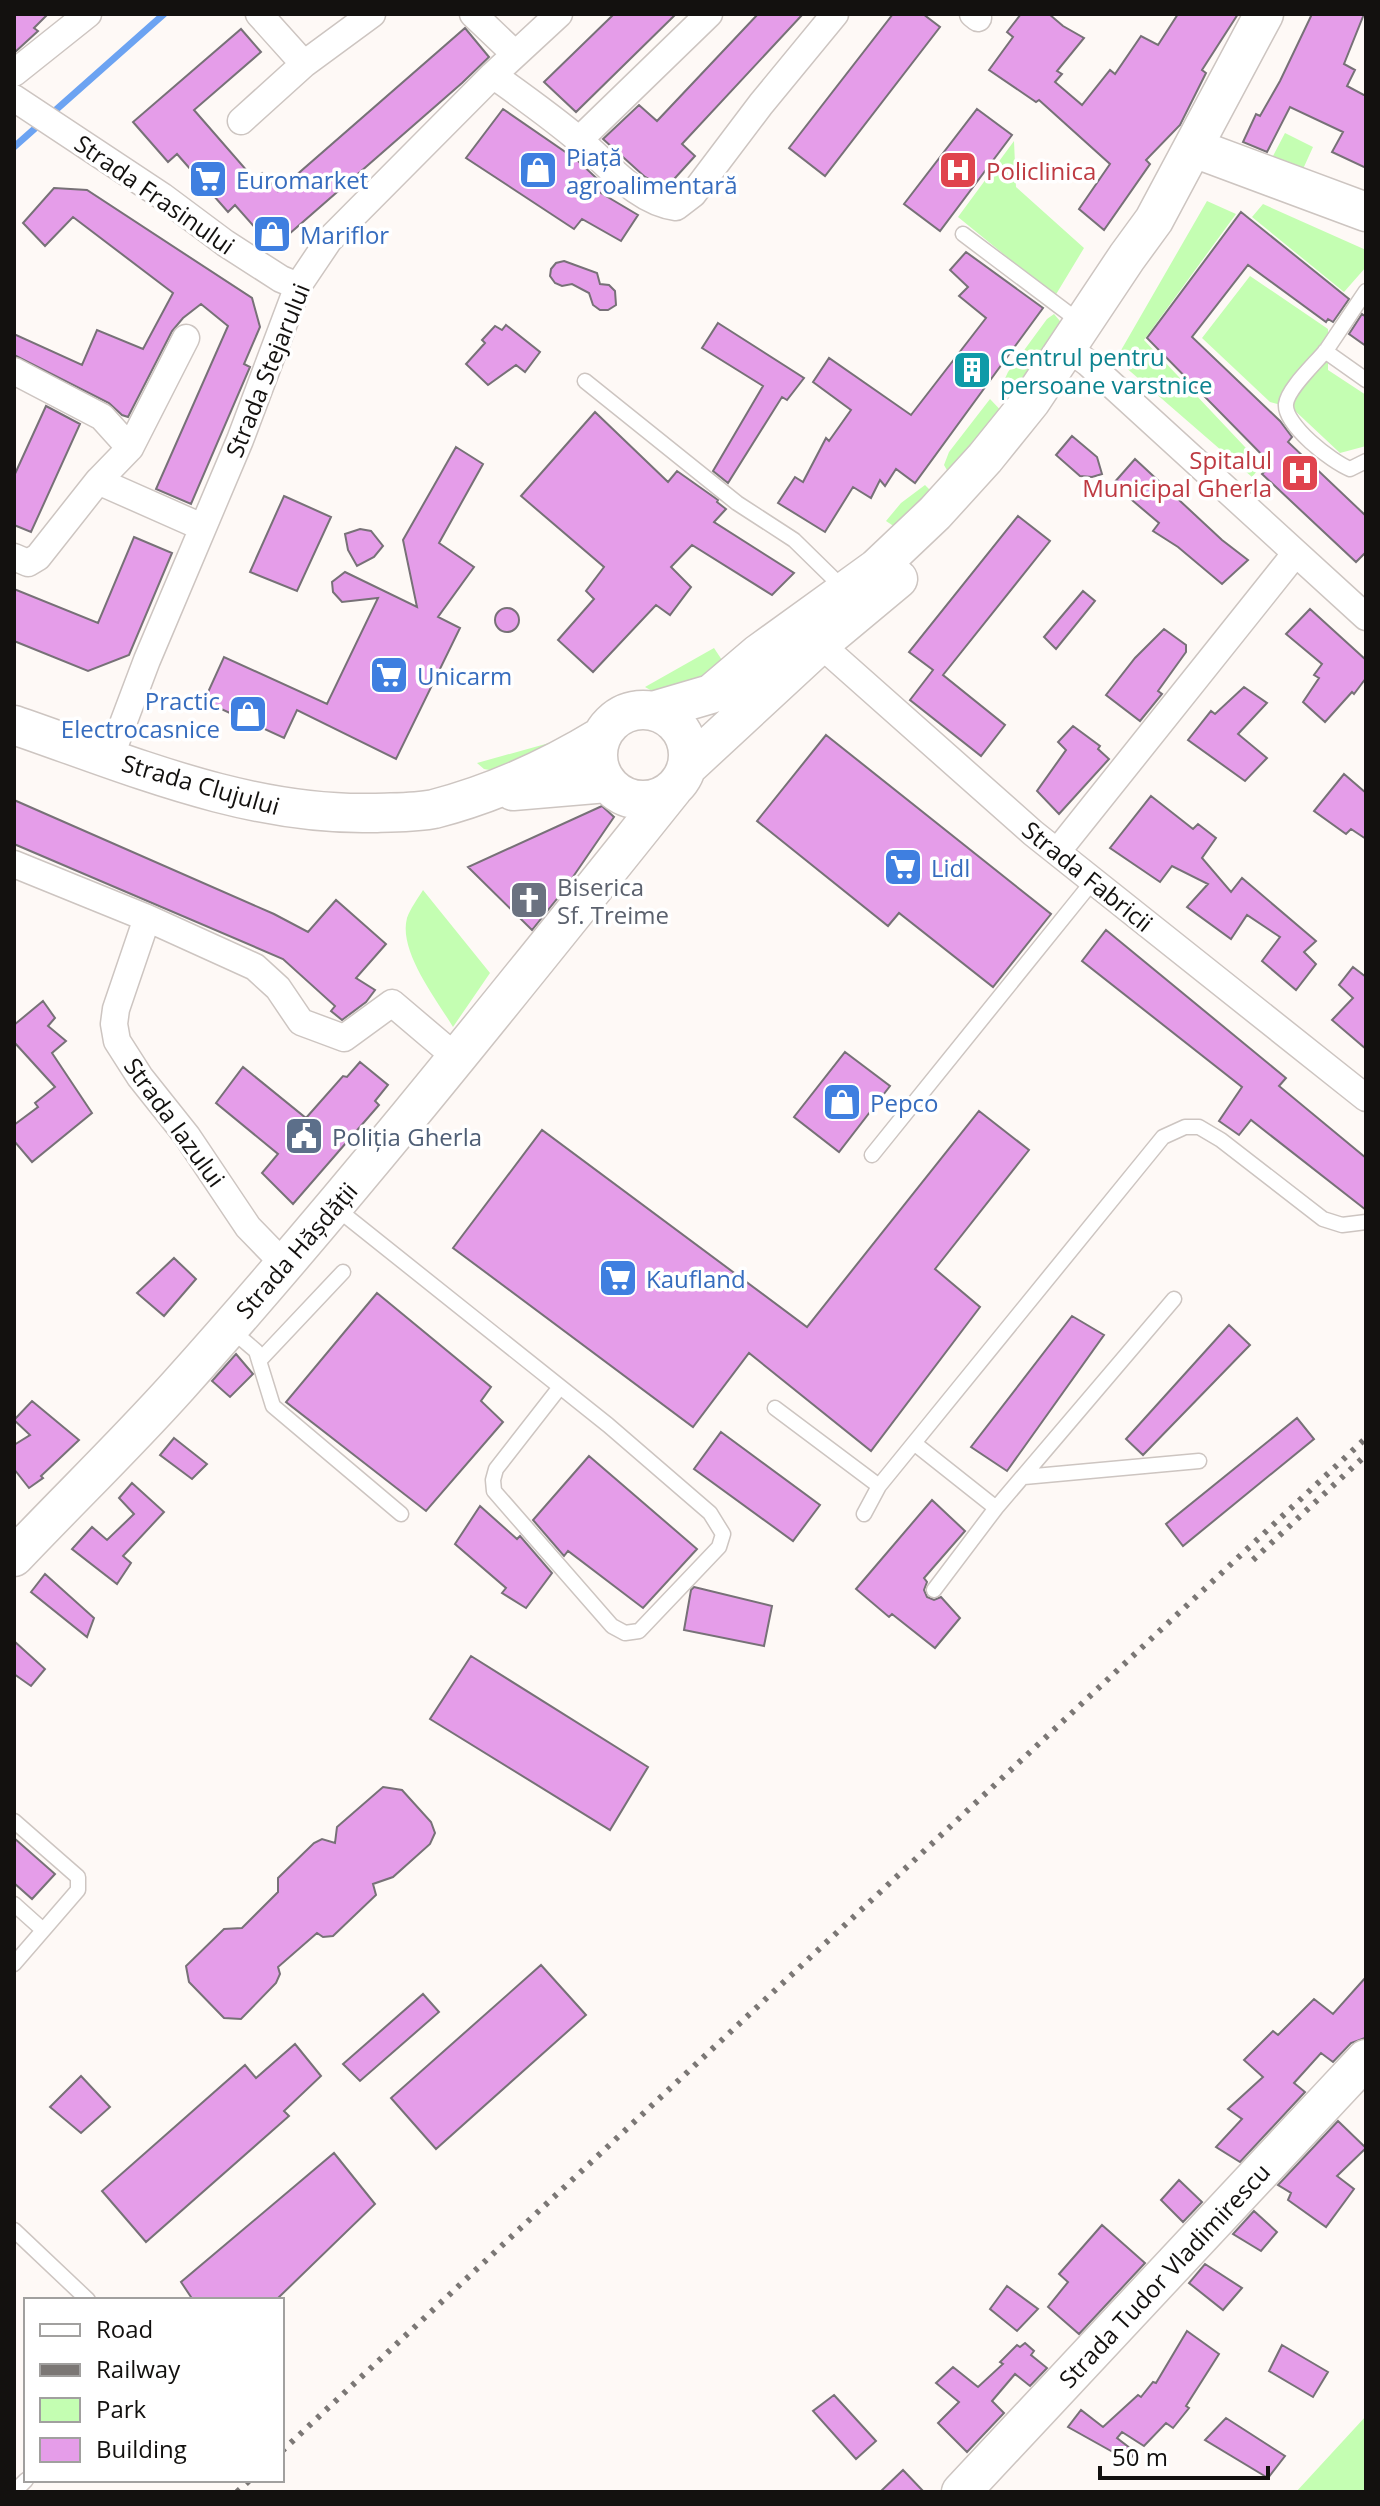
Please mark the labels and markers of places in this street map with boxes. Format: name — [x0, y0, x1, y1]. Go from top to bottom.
place label: Piață agroalimentară — [566, 140, 738, 201]
shop icon: Piață agroalimentară — [517, 149, 559, 191]
hospital icon: Policlinica — [937, 149, 979, 191]
place label: Policlinica — [986, 154, 1096, 187]
supermarket icon: Euromarket — [187, 158, 229, 200]
place label: Euromarket — [236, 163, 368, 196]
shop icon: Mariflor — [251, 213, 293, 255]
place label: Mariflor — [300, 218, 389, 251]
place label: Centrul pentru persoane varstnice — [1000, 340, 1212, 401]
building icon: Centrul pentru persoane varstnice — [951, 349, 993, 391]
place label: Spitalul Municipal Gherla — [1082, 443, 1272, 504]
hospital icon: Spitalul Municipal Gherla — [1279, 452, 1321, 494]
supermarket icon: Unicarm — [368, 654, 410, 696]
place label: Unicarm — [417, 659, 512, 692]
place label: Practic Electrocasnice — [61, 684, 220, 745]
shop icon: Practic Electrocasnice — [227, 693, 269, 735]
supermarket icon: Lidl — [882, 846, 924, 888]
place label: Lidl — [931, 851, 970, 884]
place label: Biserica Sf. Treime — [557, 870, 669, 931]
church icon: Biserica Sf. Treime — [508, 879, 550, 921]
shop icon: Pepco — [821, 1081, 863, 1123]
place label: Pepco — [870, 1086, 939, 1119]
public building icon: Poliția Gherla — [283, 1115, 325, 1157]
place label: Poliția Gherla — [332, 1120, 482, 1153]
supermarket icon: Kaufland — [597, 1257, 639, 1299]
place label: Kaufland — [646, 1262, 746, 1295]

